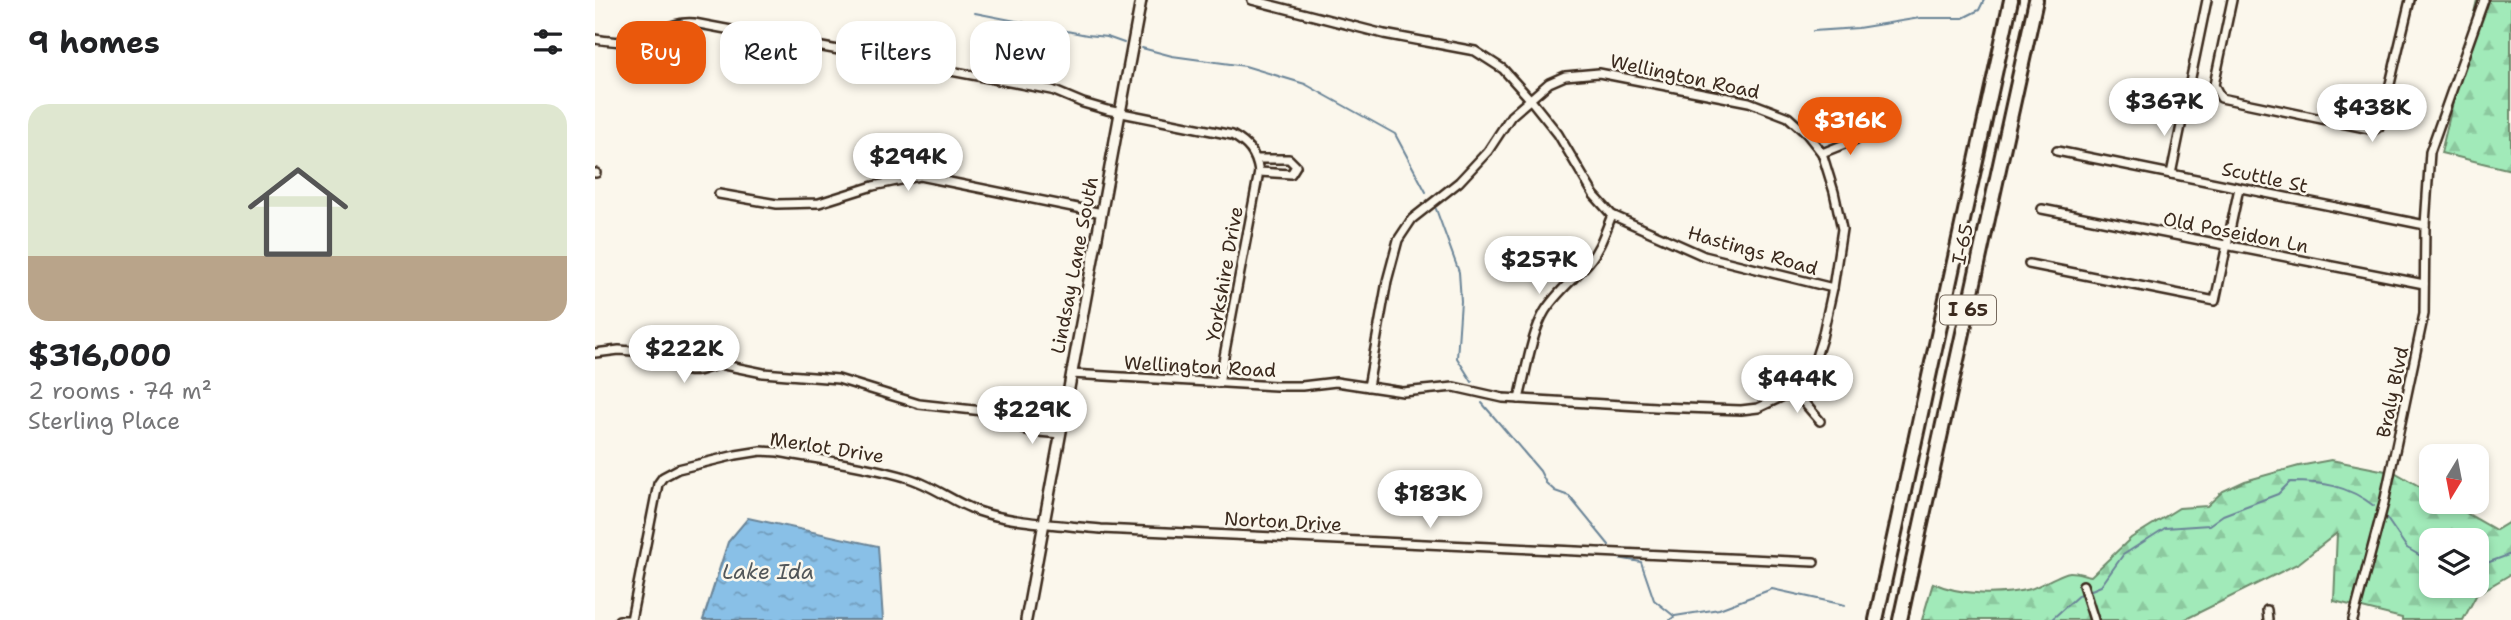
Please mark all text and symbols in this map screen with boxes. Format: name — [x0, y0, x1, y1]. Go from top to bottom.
chip: Buy — [616, 21, 706, 84]
chip: Rent — [720, 21, 822, 84]
chip: Filters — [836, 21, 956, 84]
chip: New — [970, 21, 1070, 84]
text: 9 homes — [28, 22, 160, 63]
icon: filters — [529, 23, 567, 61]
street label: Wellington Road — [1608, 48, 1762, 105]
pin: $367K — [2115, 78, 2213, 138]
pin: $438K — [2323, 85, 2421, 144]
text: $367K — [2125, 86, 2203, 116]
text: $438K — [2333, 92, 2411, 122]
pin: $316K — [1801, 97, 1899, 157]
text: $316K — [1814, 105, 1886, 135]
pin: $294K — [859, 134, 957, 193]
text: $294K — [869, 141, 947, 171]
icon: home — [235, 149, 361, 275]
street label: Scuttle St — [2219, 156, 2310, 199]
street label: Lindsay Lane South — [1045, 174, 1104, 356]
street label: Yorkshire Drive — [1200, 204, 1249, 344]
street label: Old Poseidon Ln — [2161, 206, 2311, 259]
street label: Hastings Road — [1685, 220, 1821, 281]
street label: I-65 — [1946, 221, 1979, 267]
pin: $257K — [1490, 236, 1588, 296]
text: $257K — [1500, 244, 1578, 274]
road number: I 65 — [1940, 296, 1996, 324]
pin: $222K — [635, 326, 733, 385]
text: $222K — [645, 333, 723, 363]
text: $316,000 — [28, 335, 172, 376]
street label: Braly Blvd — [2371, 344, 2414, 440]
street label: Wellington Road — [1123, 350, 1277, 383]
pin: $444K — [1748, 356, 1846, 415]
text: $444K — [1757, 363, 1837, 393]
text: 2 rooms · 74 m² — [28, 376, 212, 406]
pin: $229K — [983, 386, 1081, 446]
text: $229K — [993, 394, 1071, 424]
text: Sterling Place — [28, 406, 180, 436]
street label: Merlot Drive — [768, 426, 886, 469]
north arrow — [2419, 444, 2489, 514]
map controls — [2419, 444, 2489, 598]
pin: $183K — [1381, 470, 1479, 530]
text: $183K — [1394, 478, 1466, 508]
street label: Norton Drive — [1223, 506, 1342, 537]
button: layers — [2419, 528, 2489, 598]
water label: Lake Ida — [722, 558, 814, 586]

